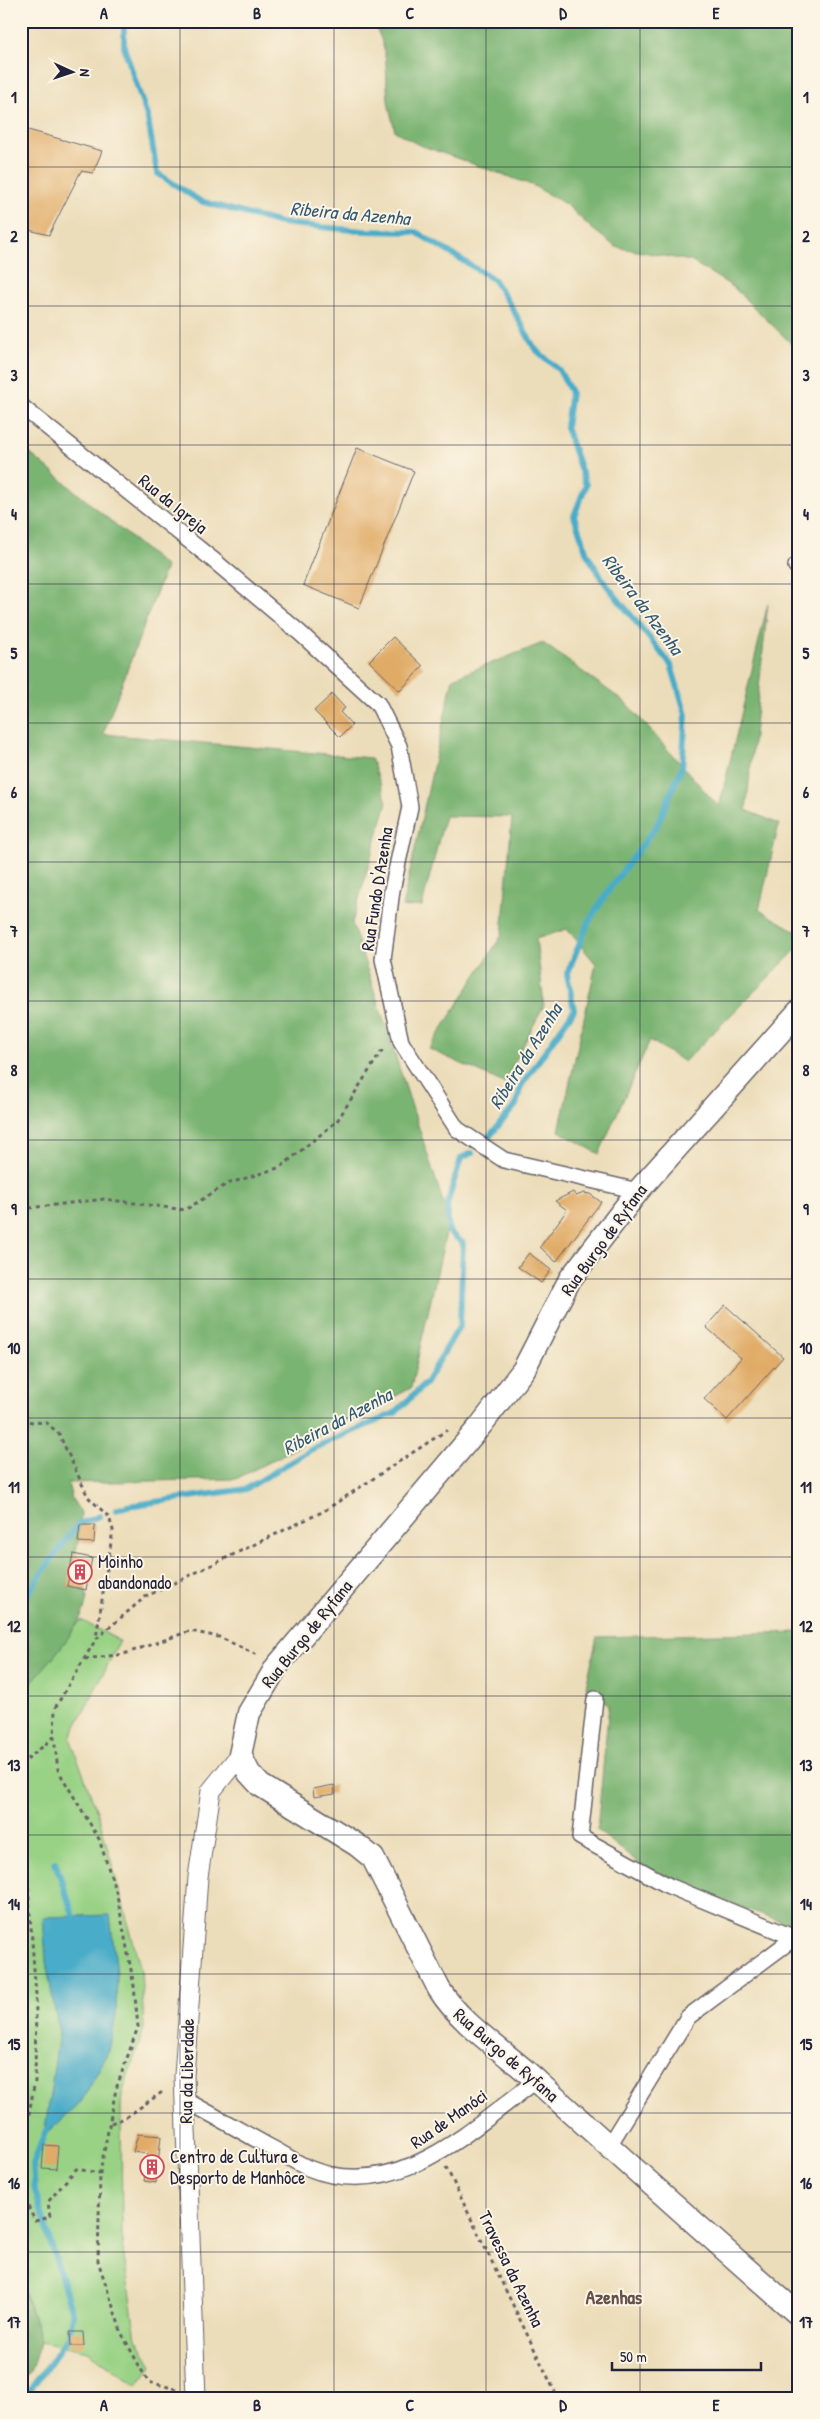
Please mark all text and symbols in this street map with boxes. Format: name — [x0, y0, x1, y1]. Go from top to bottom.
text: A — [100, 2, 108, 24]
text: B — [253, 2, 261, 24]
text: C — [406, 2, 415, 24]
text: D — [559, 2, 567, 24]
text: E — [712, 2, 720, 24]
north arrow — [48, 48, 98, 98]
text: N — [76, 68, 95, 77]
text: 1 — [11, 86, 17, 108]
text: 1 — [803, 86, 809, 108]
water label: Ribeira da Azenha — [289, 195, 413, 231]
text: 2 — [10, 225, 18, 247]
text: 2 — [802, 225, 810, 247]
text: 3 — [10, 364, 18, 386]
text: 3 — [802, 364, 810, 386]
street label: Rua da Igreja — [133, 468, 213, 539]
text: 4 — [11, 503, 17, 525]
text: 4 — [803, 503, 809, 525]
water label: Ribeira da Azenha — [597, 548, 691, 662]
text: 5 — [11, 642, 18, 664]
text: 5 — [803, 642, 810, 664]
text: 6 — [11, 781, 18, 803]
text: 6 — [803, 781, 810, 803]
street label: Rua Fundo D'Azenha — [354, 825, 399, 953]
text: 7 — [9, 920, 18, 942]
text: 7 — [801, 920, 810, 942]
water label: Ribeira da Azenha — [482, 996, 569, 1114]
text: 8 — [11, 1059, 18, 1081]
text: 8 — [803, 1059, 810, 1081]
street label: Rua Burgo de Ryfana — [555, 1179, 653, 1300]
text: 9 — [11, 1198, 17, 1220]
text: 9 — [803, 1198, 809, 1220]
text: 10 — [8, 1337, 20, 1359]
text: 10 — [800, 1337, 812, 1359]
water label: Ribeira da Azenha — [278, 1380, 398, 1461]
text: 11 — [8, 1476, 20, 1498]
text: 11 — [800, 1476, 812, 1498]
place label: Moinho abandonado — [98, 1549, 171, 1595]
building icon: Moinho abandonado — [67, 1559, 93, 1585]
street label: Rua Burgo de Ryfana — [255, 1575, 358, 1693]
text: 12 — [7, 1615, 21, 1637]
text: 12 — [799, 1615, 813, 1637]
text: 13 — [8, 1754, 20, 1776]
text: 13 — [800, 1754, 812, 1776]
text: 14 — [8, 1893, 20, 1915]
text: 14 — [800, 1893, 812, 1915]
street label: Rua Burgo de Ryfana — [448, 2002, 564, 2107]
street label: Rua da Liberdade — [173, 2018, 200, 2124]
text: 15 — [8, 2033, 21, 2055]
text: 15 — [800, 2033, 813, 2055]
street label: Rua de Manóci — [405, 2083, 492, 2154]
place label: Centro de Cultura e Desporto de Manhôce — [170, 2144, 305, 2190]
building icon: Centro de Cultura e Desporto de Manhôce — [139, 2154, 165, 2180]
text: 16 — [8, 2172, 21, 2194]
text: 16 — [800, 2172, 813, 2194]
street label: Travessa da Azenha — [472, 2206, 550, 2331]
district label: Azenhas — [586, 2284, 643, 2310]
text: 17 — [7, 2311, 21, 2333]
text: 17 — [799, 2311, 813, 2333]
scale bar — [612, 2339, 761, 2371]
text: 50 m — [620, 2346, 647, 2367]
text: A — [100, 2394, 108, 2416]
text: B — [253, 2394, 261, 2416]
text: C — [406, 2394, 415, 2416]
text: D — [559, 2394, 567, 2416]
text: E — [712, 2394, 720, 2416]

